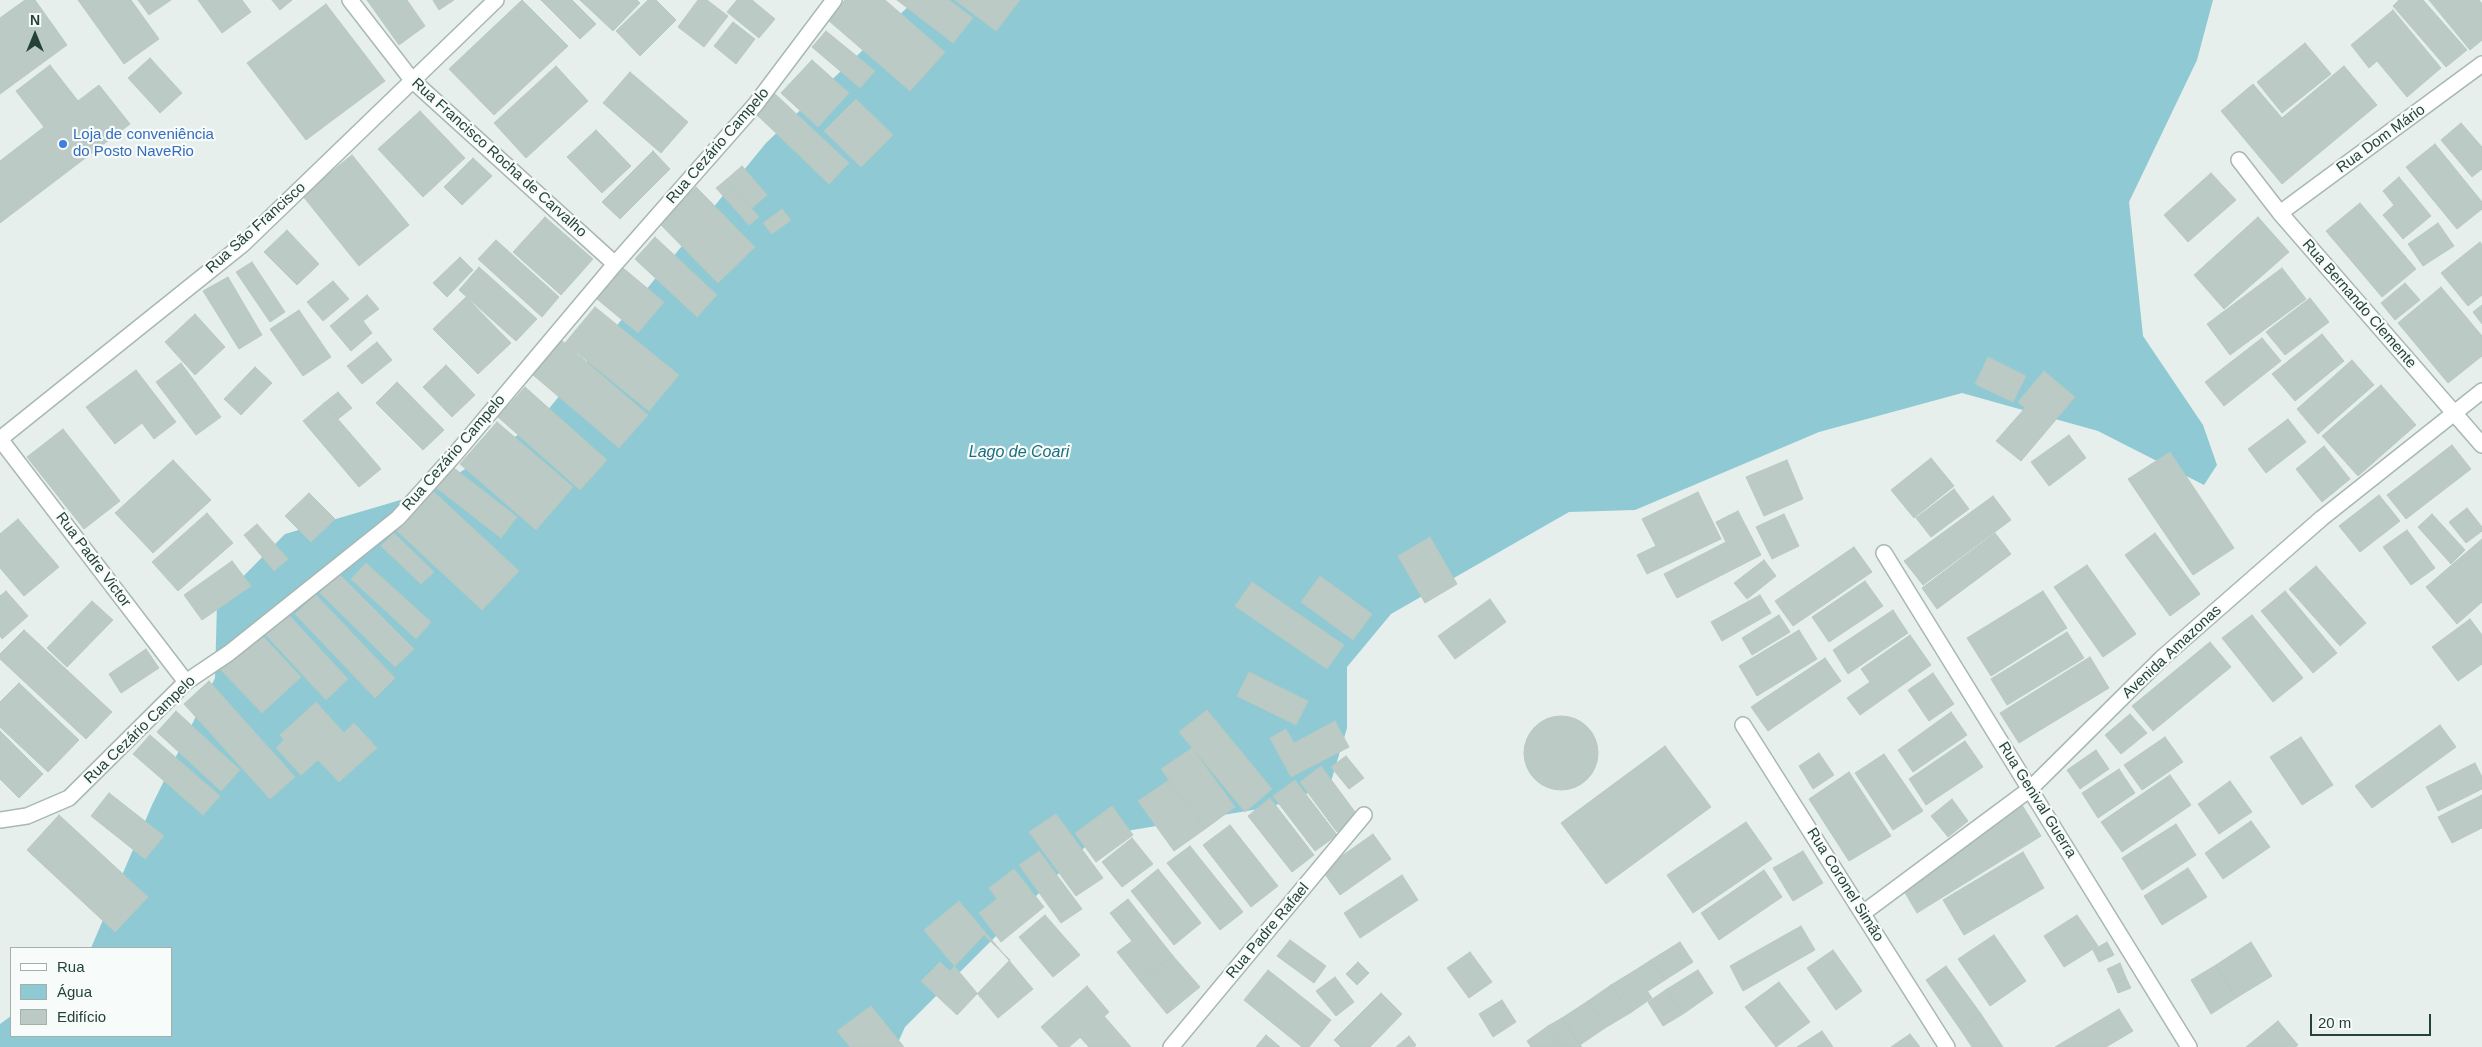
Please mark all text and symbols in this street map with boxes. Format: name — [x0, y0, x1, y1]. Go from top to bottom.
north arrow — [10, 10, 60, 60]
text: N — [30, 12, 40, 28]
street label: Rua Francisco Rocha de Carvalho — [408, 75, 590, 241]
street label: Rua Cezário Campelo — [663, 84, 773, 208]
street label: Rua Dom Mário — [2333, 101, 2429, 177]
place label: Loja de conveniência do Posto NaveRio — [73, 126, 214, 161]
marker: Loja de conveniência do Posto NaveRio — [57, 138, 69, 150]
street label: Rua São Francisco — [203, 179, 309, 277]
street label: Rua Bernando Clemente — [2298, 236, 2420, 372]
street label: Rua Cezário Campelo — [399, 391, 509, 515]
water label: Lago de Coari — [969, 443, 1069, 463]
street label: Rua Padre Victor — [52, 509, 134, 611]
street label: Avenida Amazonas — [2119, 601, 2225, 703]
street label: Rua Cezário Campelo — [81, 672, 199, 788]
street label: Rua Genival Guerra — [1994, 739, 2080, 861]
street label: Rua Coronel Simão — [1803, 825, 1887, 945]
street label: Rua Padre Rafael — [1223, 880, 1313, 982]
legend — [10, 947, 172, 1037]
text: Rua — [57, 958, 85, 975]
text: Água — [57, 983, 92, 1000]
scale bar — [2312, 1004, 2433, 1036]
text: Edifício — [57, 1008, 106, 1025]
text: 20 m — [2318, 1014, 2351, 1031]

